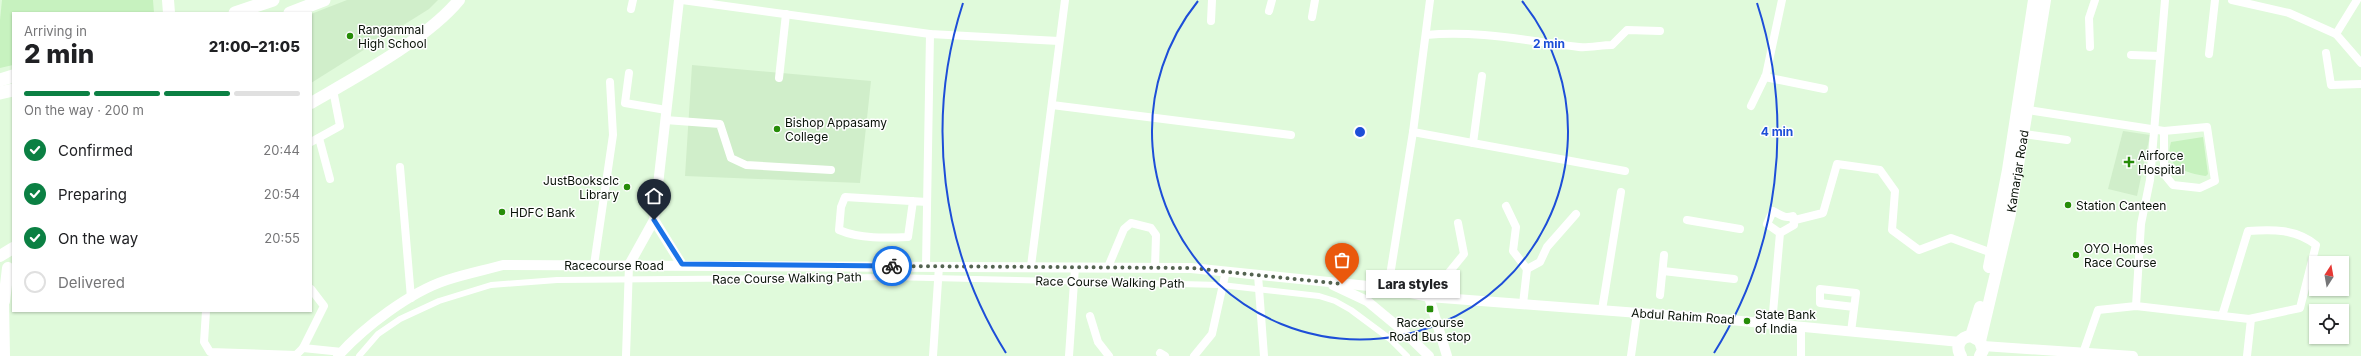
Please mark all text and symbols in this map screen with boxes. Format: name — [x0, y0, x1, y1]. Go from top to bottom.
place label: Rangammal High School — [358, 22, 427, 51]
text: Arriving in — [24, 23, 87, 39]
marker: Rangammal High School — [345, 31, 355, 41]
text: 2 min — [1533, 36, 1565, 51]
text: 21:00–21:05 — [209, 37, 300, 56]
text: 2 min — [24, 38, 94, 69]
text: On the way · 200 m — [24, 102, 144, 118]
place label: Bishop Appasamy College — [785, 115, 887, 144]
marker: Bishop Appasamy College — [772, 124, 782, 134]
text: 4 min — [1761, 124, 1793, 139]
centre of rings — [1353, 125, 1367, 139]
street label: Kamarjar Road — [2003, 129, 2031, 213]
icon: check — [24, 139, 46, 161]
text: Confirmed — [58, 141, 133, 160]
text: 20:44 — [263, 142, 300, 158]
place label: Airforce Hospital — [2138, 148, 2184, 177]
marker: Airforce Hospital — [2123, 156, 2135, 168]
place label: JustBooksclc Library — [543, 173, 619, 202]
pin — [637, 179, 671, 220]
marker: JustBooksclc Library — [622, 182, 632, 192]
icon: check — [24, 183, 46, 205]
text: Preparing — [58, 185, 127, 204]
icon: home — [643, 185, 665, 207]
text: 20:54 — [264, 186, 300, 202]
place label: Station Canteen — [2076, 198, 2166, 213]
marker: Station Canteen — [2063, 200, 2073, 210]
place label: HDFC Bank — [510, 205, 575, 220]
marker: HDFC Bank — [497, 207, 507, 217]
icon: check — [24, 227, 46, 249]
text: On the way — [58, 229, 138, 248]
text: 20:55 — [264, 230, 300, 246]
place label: OYO Homes Race Course — [2084, 241, 2157, 270]
pin — [1325, 243, 1359, 284]
courier — [872, 246, 912, 286]
icon: bag — [1331, 249, 1353, 271]
marker: OYO Homes Race Course — [2071, 250, 2081, 260]
icon: bike — [881, 255, 903, 277]
north arrow — [2309, 256, 2349, 296]
map controls — [2309, 256, 2349, 344]
street label: Racecourse Road — [564, 258, 664, 273]
street label: Race Course Walking Path — [712, 269, 862, 287]
callout: Lara styles — [1366, 270, 1460, 298]
text: Delivered — [58, 273, 125, 292]
street label: Race Course Walking Path — [1035, 273, 1185, 291]
text: Lara styles — [1378, 276, 1448, 292]
marker: Racecourse Road Bus stop — [1425, 304, 1435, 314]
button: locate — [2309, 304, 2349, 344]
street label: Abdul Rahim Road — [1631, 305, 1735, 327]
place label: State Bank of India — [1755, 307, 1816, 336]
place label: Racecourse Road Bus stop — [1389, 315, 1471, 344]
marker: State Bank of India — [1742, 316, 1752, 326]

